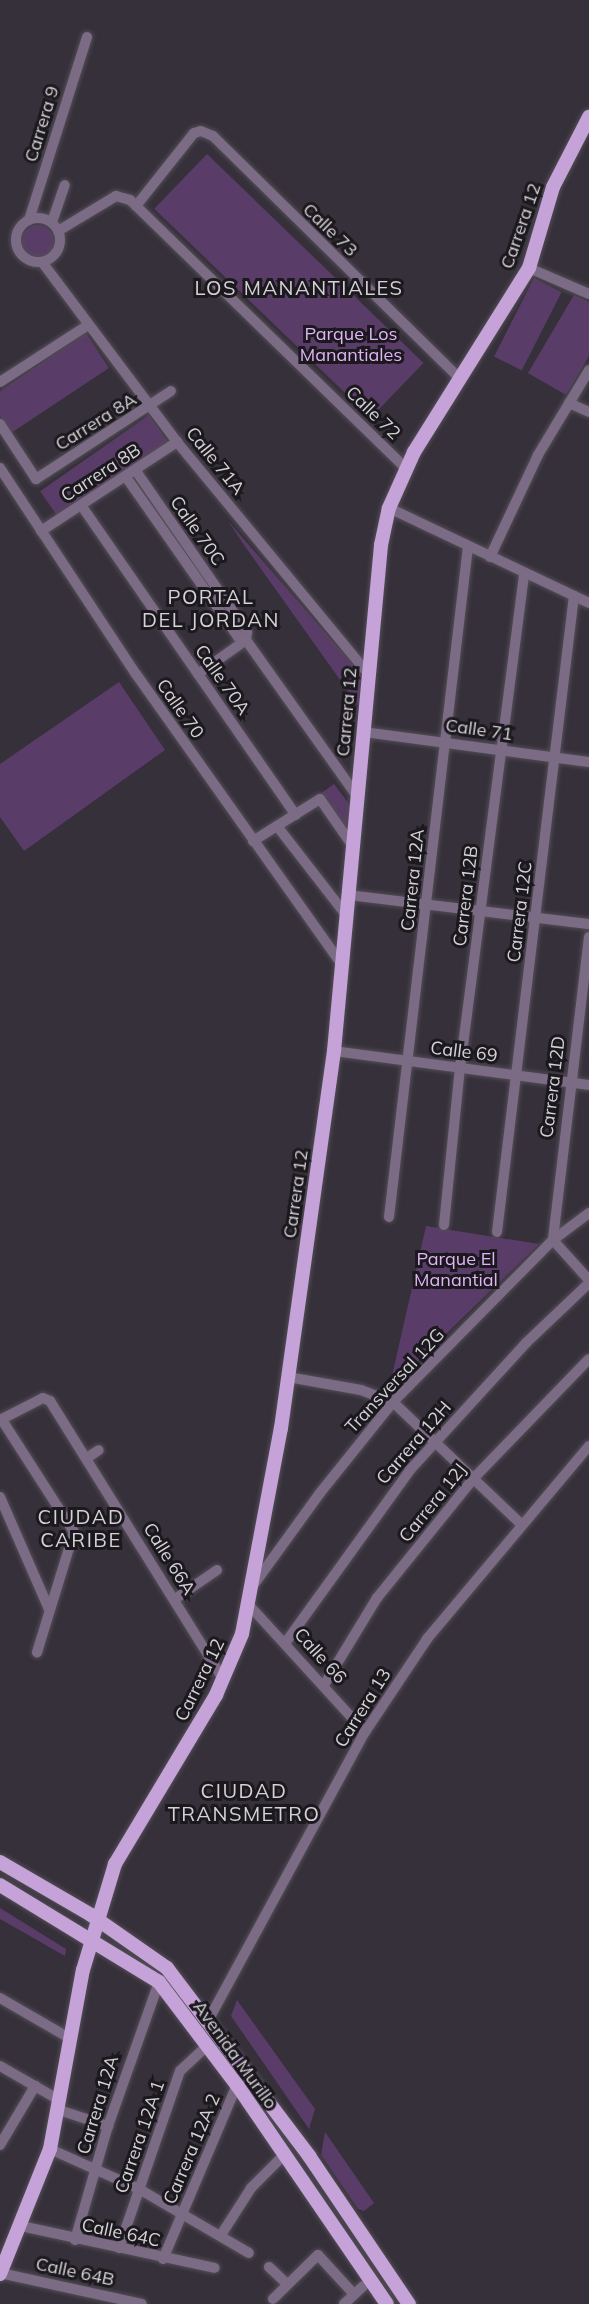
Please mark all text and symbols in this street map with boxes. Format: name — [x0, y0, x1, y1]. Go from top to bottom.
street label: Carrera 9 — [20, 83, 64, 165]
street label: Carrera 12 — [496, 180, 546, 272]
street label: Calle 73 — [298, 199, 362, 261]
district label: LOS MANANTIALES — [194, 275, 404, 299]
park label: Parque Los Manantiales — [300, 324, 402, 366]
street label: Calle 72 — [341, 382, 405, 444]
street label: Carrera 8A — [51, 389, 141, 455]
street label: Calle 71A — [181, 423, 249, 499]
street label: Carrera 8B — [57, 439, 145, 507]
street label: Calle 70C — [165, 492, 229, 570]
district label: PORTAL DEL JORDAN — [142, 584, 280, 631]
street label: Calle 70A — [190, 641, 254, 719]
street label: Carrera 12 — [332, 667, 362, 757]
street label: Calle 70 — [152, 675, 208, 743]
street label: Calle 71 — [444, 715, 514, 745]
street label: Carrera 12A — [397, 828, 429, 932]
street label: Carrera 12B — [449, 844, 483, 948]
street label: Carrera 12C — [503, 860, 537, 964]
street label: Carrera 12D — [536, 1035, 570, 1139]
street label: Calle 69 — [429, 1037, 499, 1067]
street label: Carrera 12 — [279, 1148, 313, 1240]
park label: Parque El Manantial — [414, 1249, 498, 1292]
street label: Transversal 12G — [341, 1324, 449, 1438]
street label: Carrera 12H — [372, 1397, 456, 1489]
street label: Carrera 12J — [395, 1459, 471, 1547]
district label: CIUDAD CARIBE — [38, 1504, 124, 1551]
street label: Calle 66A — [138, 1519, 200, 1599]
street label: Calle 66 — [289, 1624, 351, 1688]
street label: Carrera 12 — [171, 1635, 229, 1725]
street label: Carrera 13 — [330, 1664, 396, 1752]
district label: CIUDAD TRANSMETRO — [168, 1779, 320, 1826]
street label: Avenida Murillo — [188, 1997, 282, 2113]
street label: Carrera 12A — [73, 2053, 123, 2157]
street label: Carrera 12A 1 — [111, 2078, 169, 2196]
street label: Carrera 12A 2 — [159, 2091, 225, 2207]
street label: Calle 64C — [80, 2214, 162, 2252]
street label: Calle 64B — [34, 2253, 116, 2291]

